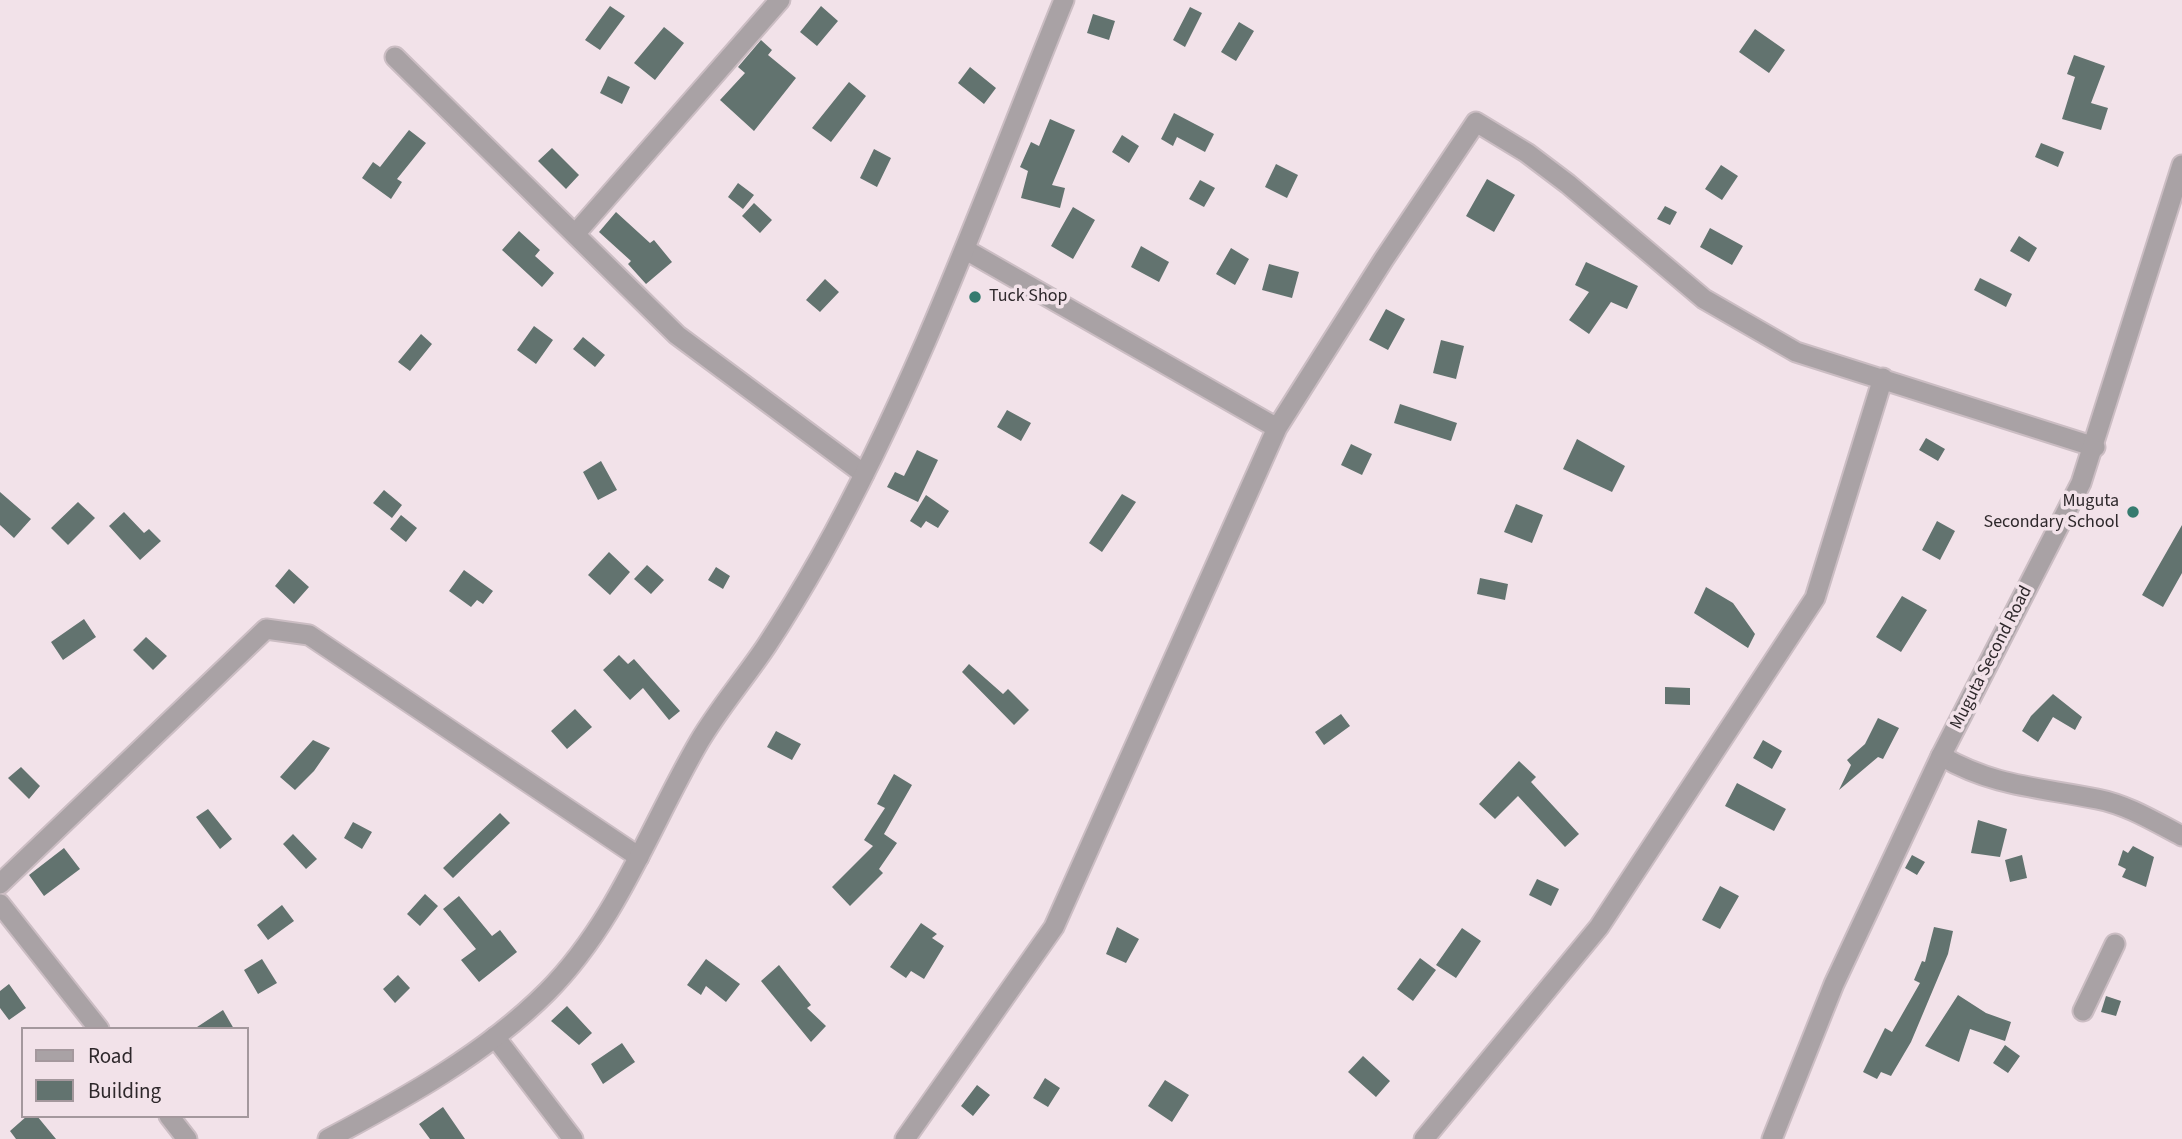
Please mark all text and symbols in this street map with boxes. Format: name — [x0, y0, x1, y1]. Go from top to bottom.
place label: Tuck Shop — [989, 286, 1067, 308]
marker: Tuck Shop — [967, 289, 983, 305]
place label: Muguta Secondary School — [1984, 491, 2119, 534]
marker: Muguta Secondary School — [2125, 504, 2141, 520]
street label: Muguta Second Road — [1946, 583, 2038, 733]
legend — [21, 1027, 248, 1118]
text: Road — [88, 1041, 133, 1071]
text: Building — [88, 1076, 161, 1106]

